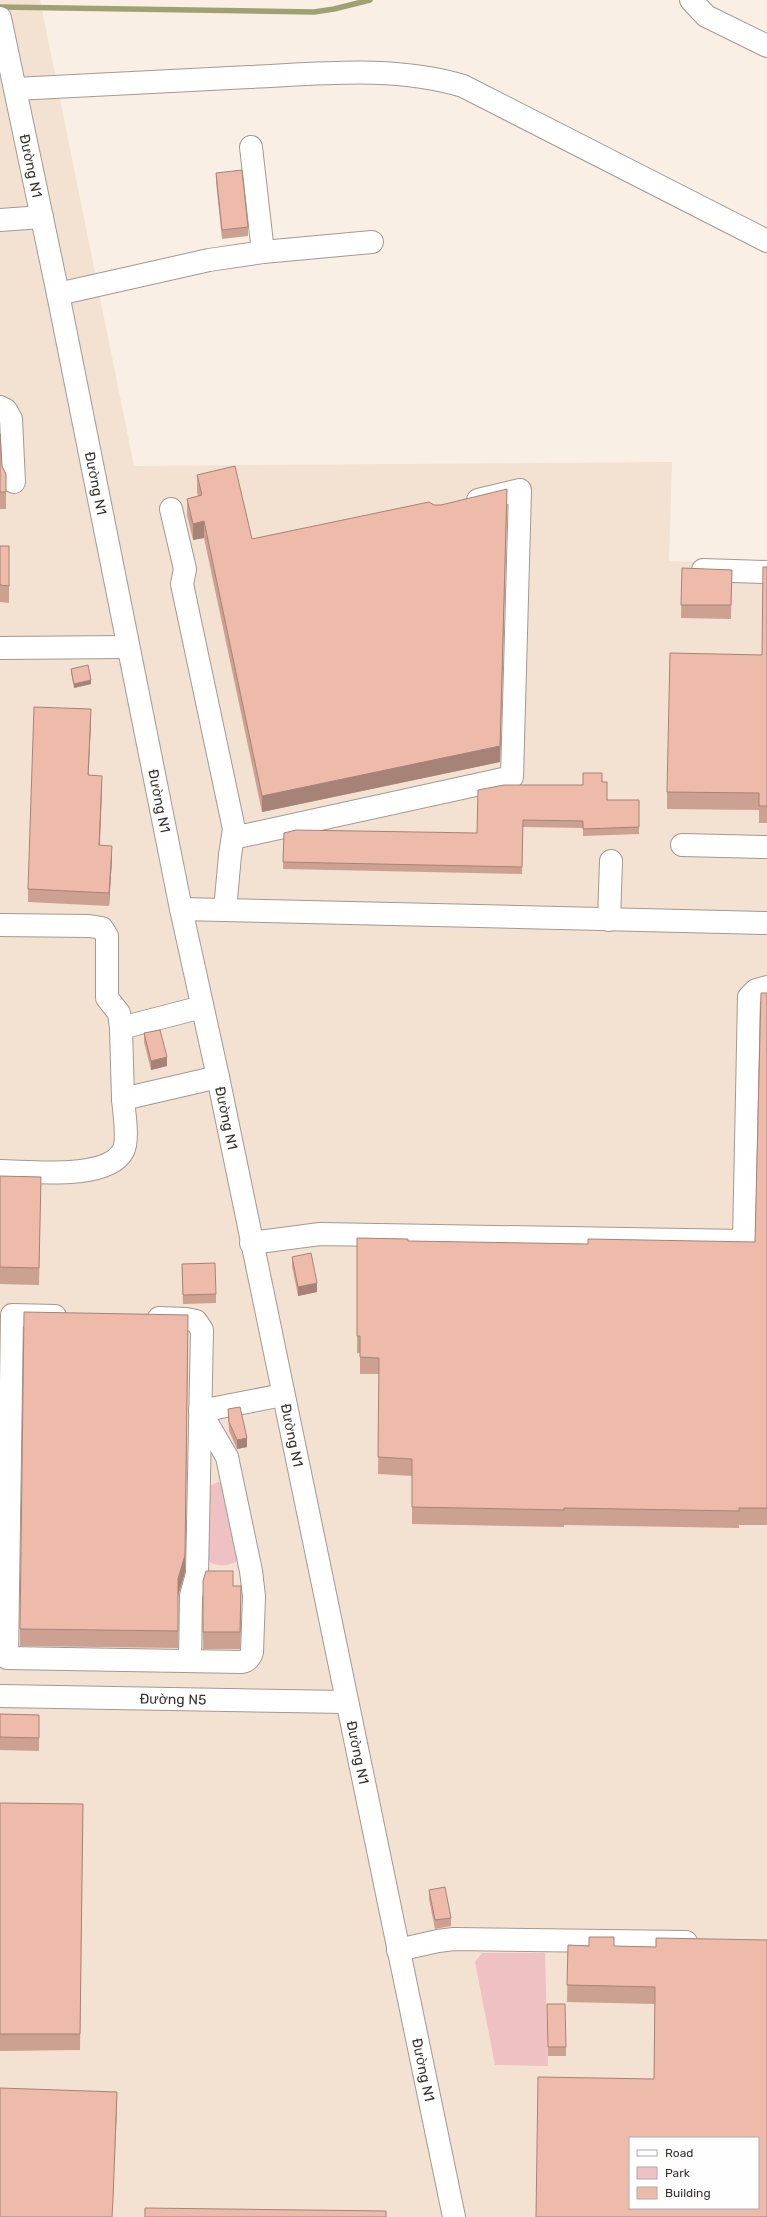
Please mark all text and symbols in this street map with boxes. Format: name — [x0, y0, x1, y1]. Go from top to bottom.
street label: Đường N1 — [16, 133, 46, 199]
street label: Đường N1 — [81, 450, 110, 516]
street label: Đường N1 — [145, 768, 174, 834]
street label: Đường N1 — [212, 1085, 241, 1151]
street label: Đường N1 — [277, 1402, 307, 1468]
street label: Đường N5 — [139, 1690, 206, 1708]
street label: Đường N1 — [343, 1719, 373, 1786]
street label: Đường N1 — [409, 2036, 438, 2103]
legend — [629, 2137, 759, 2209]
text: Road — [665, 2146, 693, 2160]
text: Park — [665, 2166, 691, 2180]
text: Building — [665, 2186, 711, 2200]

